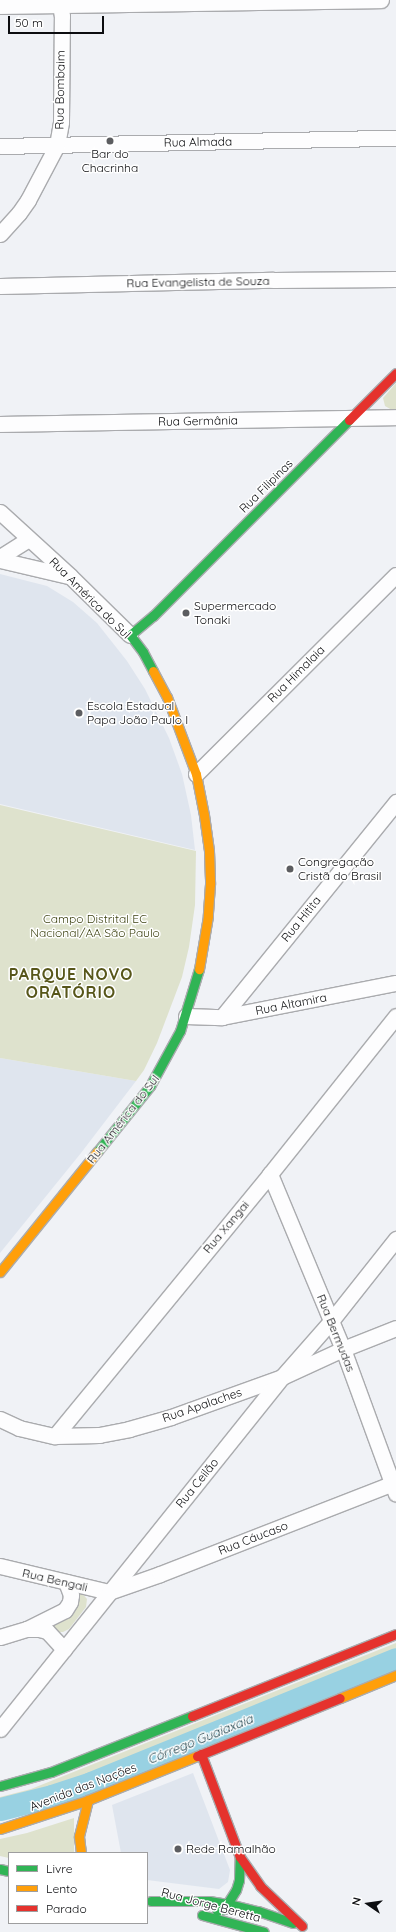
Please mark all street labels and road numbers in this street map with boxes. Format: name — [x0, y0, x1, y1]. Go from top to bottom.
street label: Rua Bombaim — [52, 50, 68, 130]
street label: Rua Almada — [164, 134, 232, 150]
street label: Rua Evangelista de Souza — [126, 274, 270, 290]
street label: Rua Germânia — [158, 413, 238, 429]
street label: Rua Filipinas — [236, 456, 296, 516]
street label: Rua América do Sul — [46, 554, 134, 642]
street label: Rua Himalaia — [265, 643, 327, 705]
street label: Rua Hitita — [278, 893, 324, 945]
street label: Rua Altamira — [254, 990, 328, 1018]
street label: Rua América do Sul — [84, 1072, 162, 1166]
street label: Rua Xangai — [200, 1198, 252, 1256]
street label: Rua Bermudas — [314, 1292, 358, 1374]
street label: Rua Apalaches — [160, 1385, 244, 1425]
street label: Rua Ceilão — [173, 1455, 221, 1511]
street label: Rua Cáucaso — [216, 1518, 290, 1558]
street label: Rua Bengali — [21, 1565, 89, 1595]
street label: Avenida das Nações — [28, 1760, 138, 1814]
street label: Rua Jorge Beretta — [160, 1885, 262, 1925]

